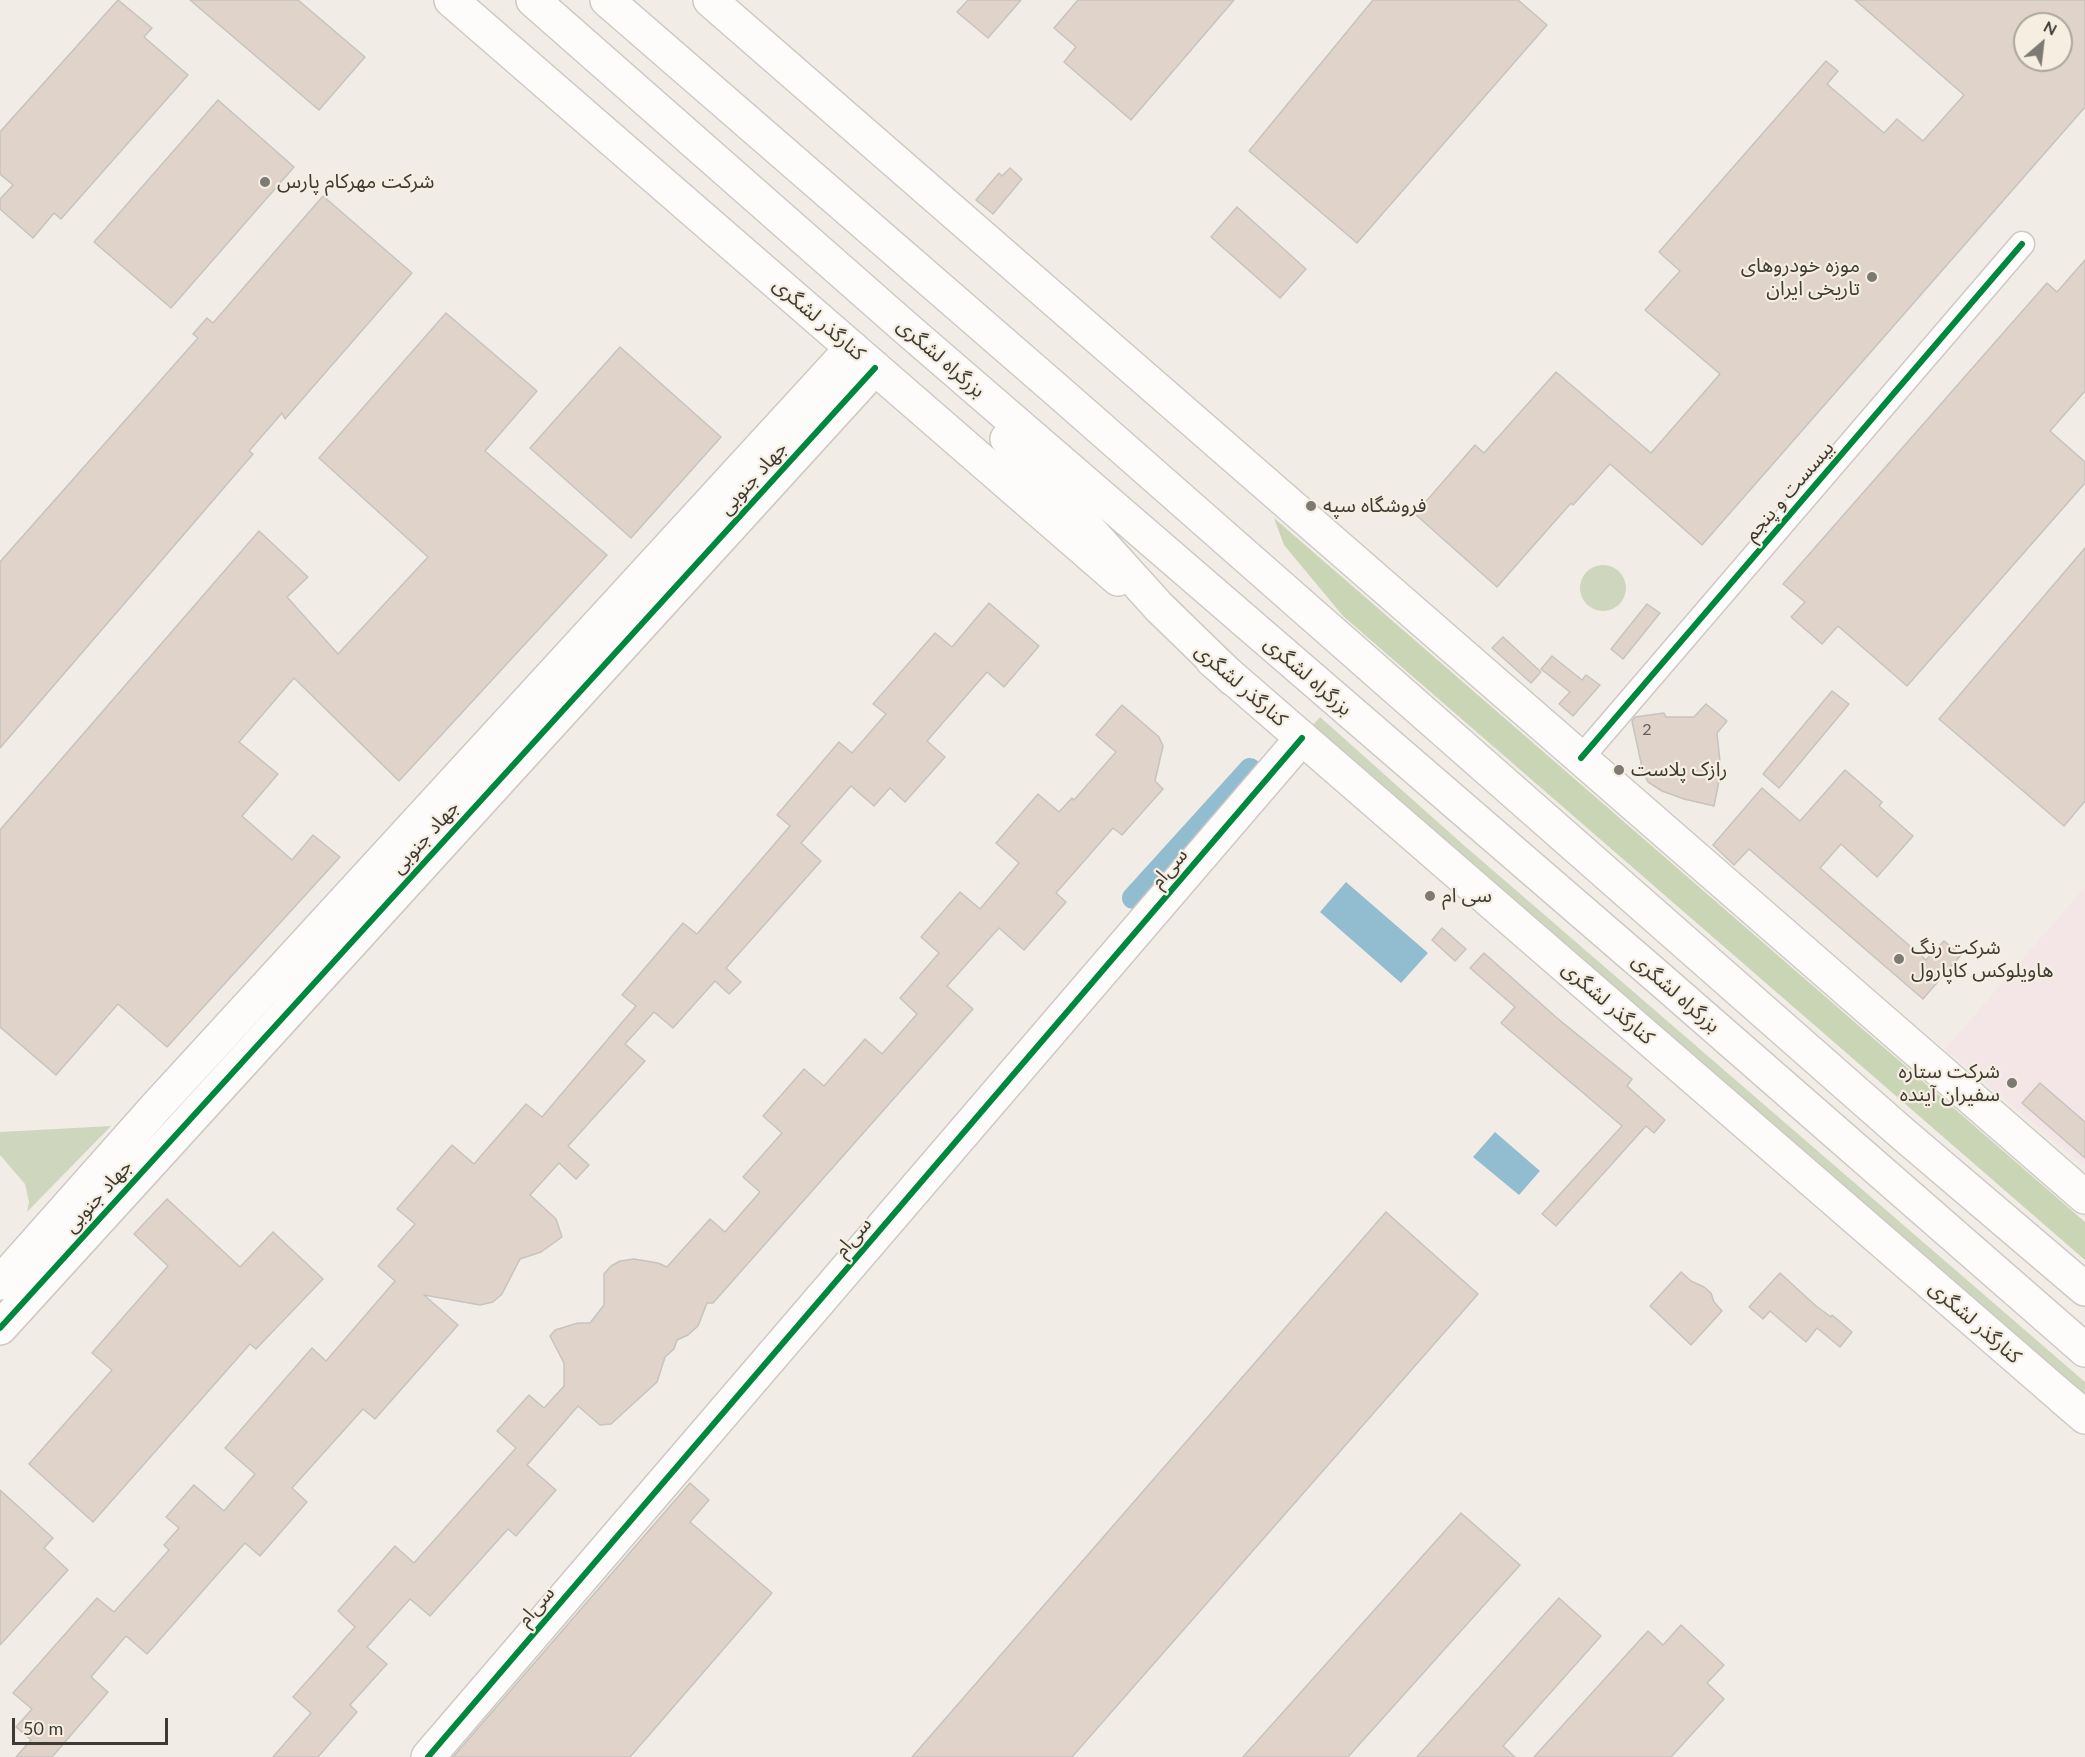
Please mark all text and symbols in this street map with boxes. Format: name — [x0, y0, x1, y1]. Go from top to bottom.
north arrow — [2013, 12, 2073, 72]
text: N — [2041, 16, 2061, 39]
place label: شرکت مهرکام پارس — [277, 170, 434, 194]
marker: شرکت مهرکام پارس — [258, 175, 272, 189]
place label: موزه خودروهای تاریخی ایران — [1741, 254, 1860, 301]
marker: موزه خودروهای تاریخی ایران — [1865, 270, 1879, 284]
street label: کنارگذر لشگری — [768, 272, 870, 366]
street label: بزرگراه لشگری — [892, 313, 990, 403]
street label: جهاد جنوبی — [714, 436, 792, 520]
street label: بیسست و پنجم — [1739, 436, 1839, 546]
place label: فروشگاه سپه — [1323, 494, 1427, 518]
marker: فروشگاه سپه — [1304, 499, 1318, 513]
street label: بزرگراه لشگری — [1259, 631, 1357, 721]
street label: کنارگذر لشگری — [1190, 638, 1292, 732]
house number: 2 — [1642, 720, 1652, 740]
place label: رازک پلاست — [1631, 758, 1727, 782]
marker: رازک پلاست — [1612, 763, 1626, 777]
street label: جهاد جنوبی — [386, 795, 464, 879]
street label: سی‌ام — [1145, 843, 1193, 893]
place label: سی ام — [1442, 884, 1492, 908]
marker: سی ام — [1423, 889, 1437, 903]
place label: شرکت رنگ هاویلوکس کاپارول — [1911, 936, 2053, 983]
street label: بزرگراه لشگری — [1627, 948, 1725, 1038]
marker: شرکت رنگ هاویلوکس کاپارول — [1892, 952, 1906, 966]
street label: کنارگذر لشگری — [1557, 956, 1659, 1050]
place label: شرکت ستاره سفیران آینده — [1898, 1060, 2000, 1107]
marker: شرکت ستاره سفیران آینده — [2005, 1076, 2019, 1090]
street label: جهاد جنوبی — [59, 1154, 137, 1238]
street label: سی‌ام — [829, 1212, 877, 1262]
street label: کنارگذر لشگری — [1924, 1275, 2026, 1369]
street label: سی‌ام — [512, 1581, 560, 1631]
scale bar — [15, 1706, 171, 1744]
text: 50 m — [23, 1717, 63, 1739]

